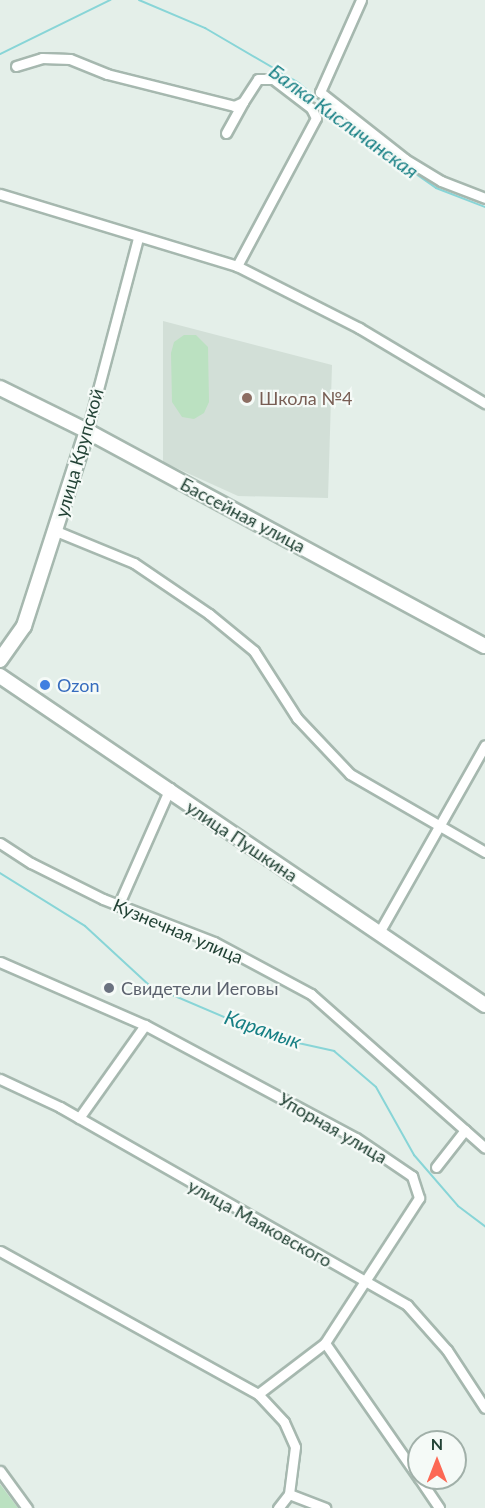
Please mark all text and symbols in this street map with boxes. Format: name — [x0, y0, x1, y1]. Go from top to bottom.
water label: Балка Кисличанская — [265, 59, 423, 183]
street label: улица Крупской — [50, 386, 108, 520]
place label: Школа №4 — [259, 387, 352, 409]
marker: Школа №4 — [240, 391, 254, 405]
street label: Бассейная улица — [177, 473, 309, 557]
place label: Ozon — [57, 674, 99, 696]
marker: Ozon — [38, 678, 52, 692]
street label: улица Пушкина — [182, 796, 302, 886]
street label: Кузнечная улица — [110, 894, 246, 968]
place label: Свидетели Иеговы — [121, 977, 278, 999]
marker: Свидетели Иеговы — [102, 981, 116, 995]
water label: Карамык — [222, 1005, 304, 1053]
street label: Упорная улица — [275, 1088, 391, 1168]
street label: улица Маяковского — [184, 1175, 336, 1271]
north arrow — [407, 1430, 467, 1490]
text: N — [431, 1434, 443, 1453]

